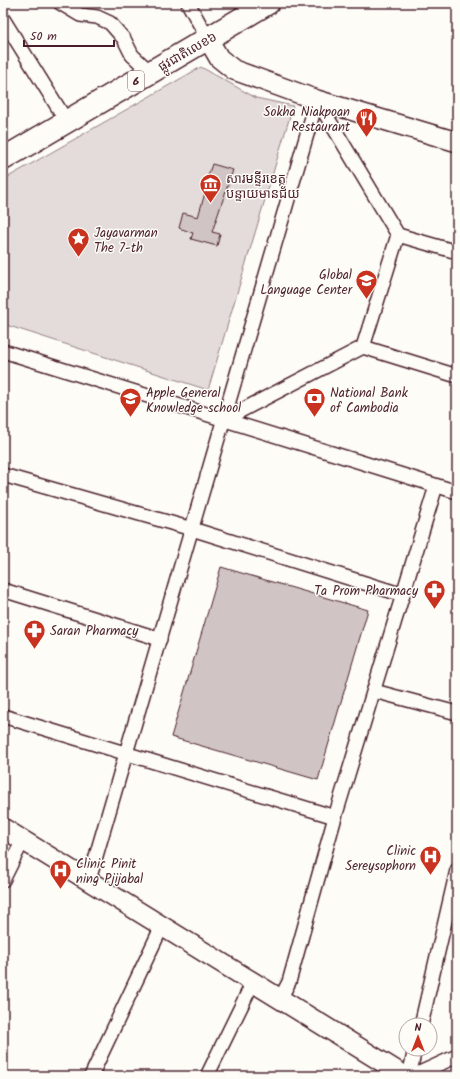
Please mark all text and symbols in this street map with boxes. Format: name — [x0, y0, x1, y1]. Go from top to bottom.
scale bar — [24, 22, 114, 48]
text: 50 m — [30, 27, 57, 46]
street label: ផ្លូវជាតិលេខ៦ — [154, 27, 221, 78]
road number: 6 — [128, 71, 144, 91]
place label: Sokha Niakpoan Restaurant — [264, 102, 351, 138]
restaurant icon: Sokha Niakpoan Restaurant — [353, 105, 379, 138]
place label: សារមន្ទីរខេត្ត បន្ទាយមានជ័យ — [226, 169, 300, 205]
museum icon: សារមន្ទីរខេត្ត បន្ទាយមានជ័យ — [198, 172, 224, 205]
place label: Jayavarman The 7-th — [94, 223, 158, 259]
place icon: Jayavarman The 7-th — [65, 226, 91, 259]
place label: Global Language Center — [260, 265, 353, 301]
school or university icon: Global Language Center — [354, 268, 380, 301]
place label: Apple General Knowledge school — [146, 383, 241, 419]
place label: National Bank of Cambodia — [330, 383, 409, 419]
school or university icon: Apple General Knowledge school — [118, 386, 144, 419]
bank icon: National Bank of Cambodia — [302, 386, 328, 419]
pharmacy icon: Ta Prom Pharmacy — [421, 577, 447, 610]
place label: Ta Prom Pharmacy — [314, 581, 419, 602]
pharmacy icon: Saran Pharmacy — [22, 617, 48, 650]
place label: Saran Pharmacy — [50, 621, 139, 642]
place label: Clinic Sereysophorn — [345, 841, 416, 877]
hospital icon: Clinic Sereysophorn — [418, 844, 444, 877]
place label: Clinic Pinit ning Pjijabal — [76, 854, 143, 890]
hospital icon: Clinic Pinit ning Pjijabal — [48, 857, 74, 890]
north arrow — [398, 1017, 438, 1057]
text: N — [415, 1019, 422, 1037]

